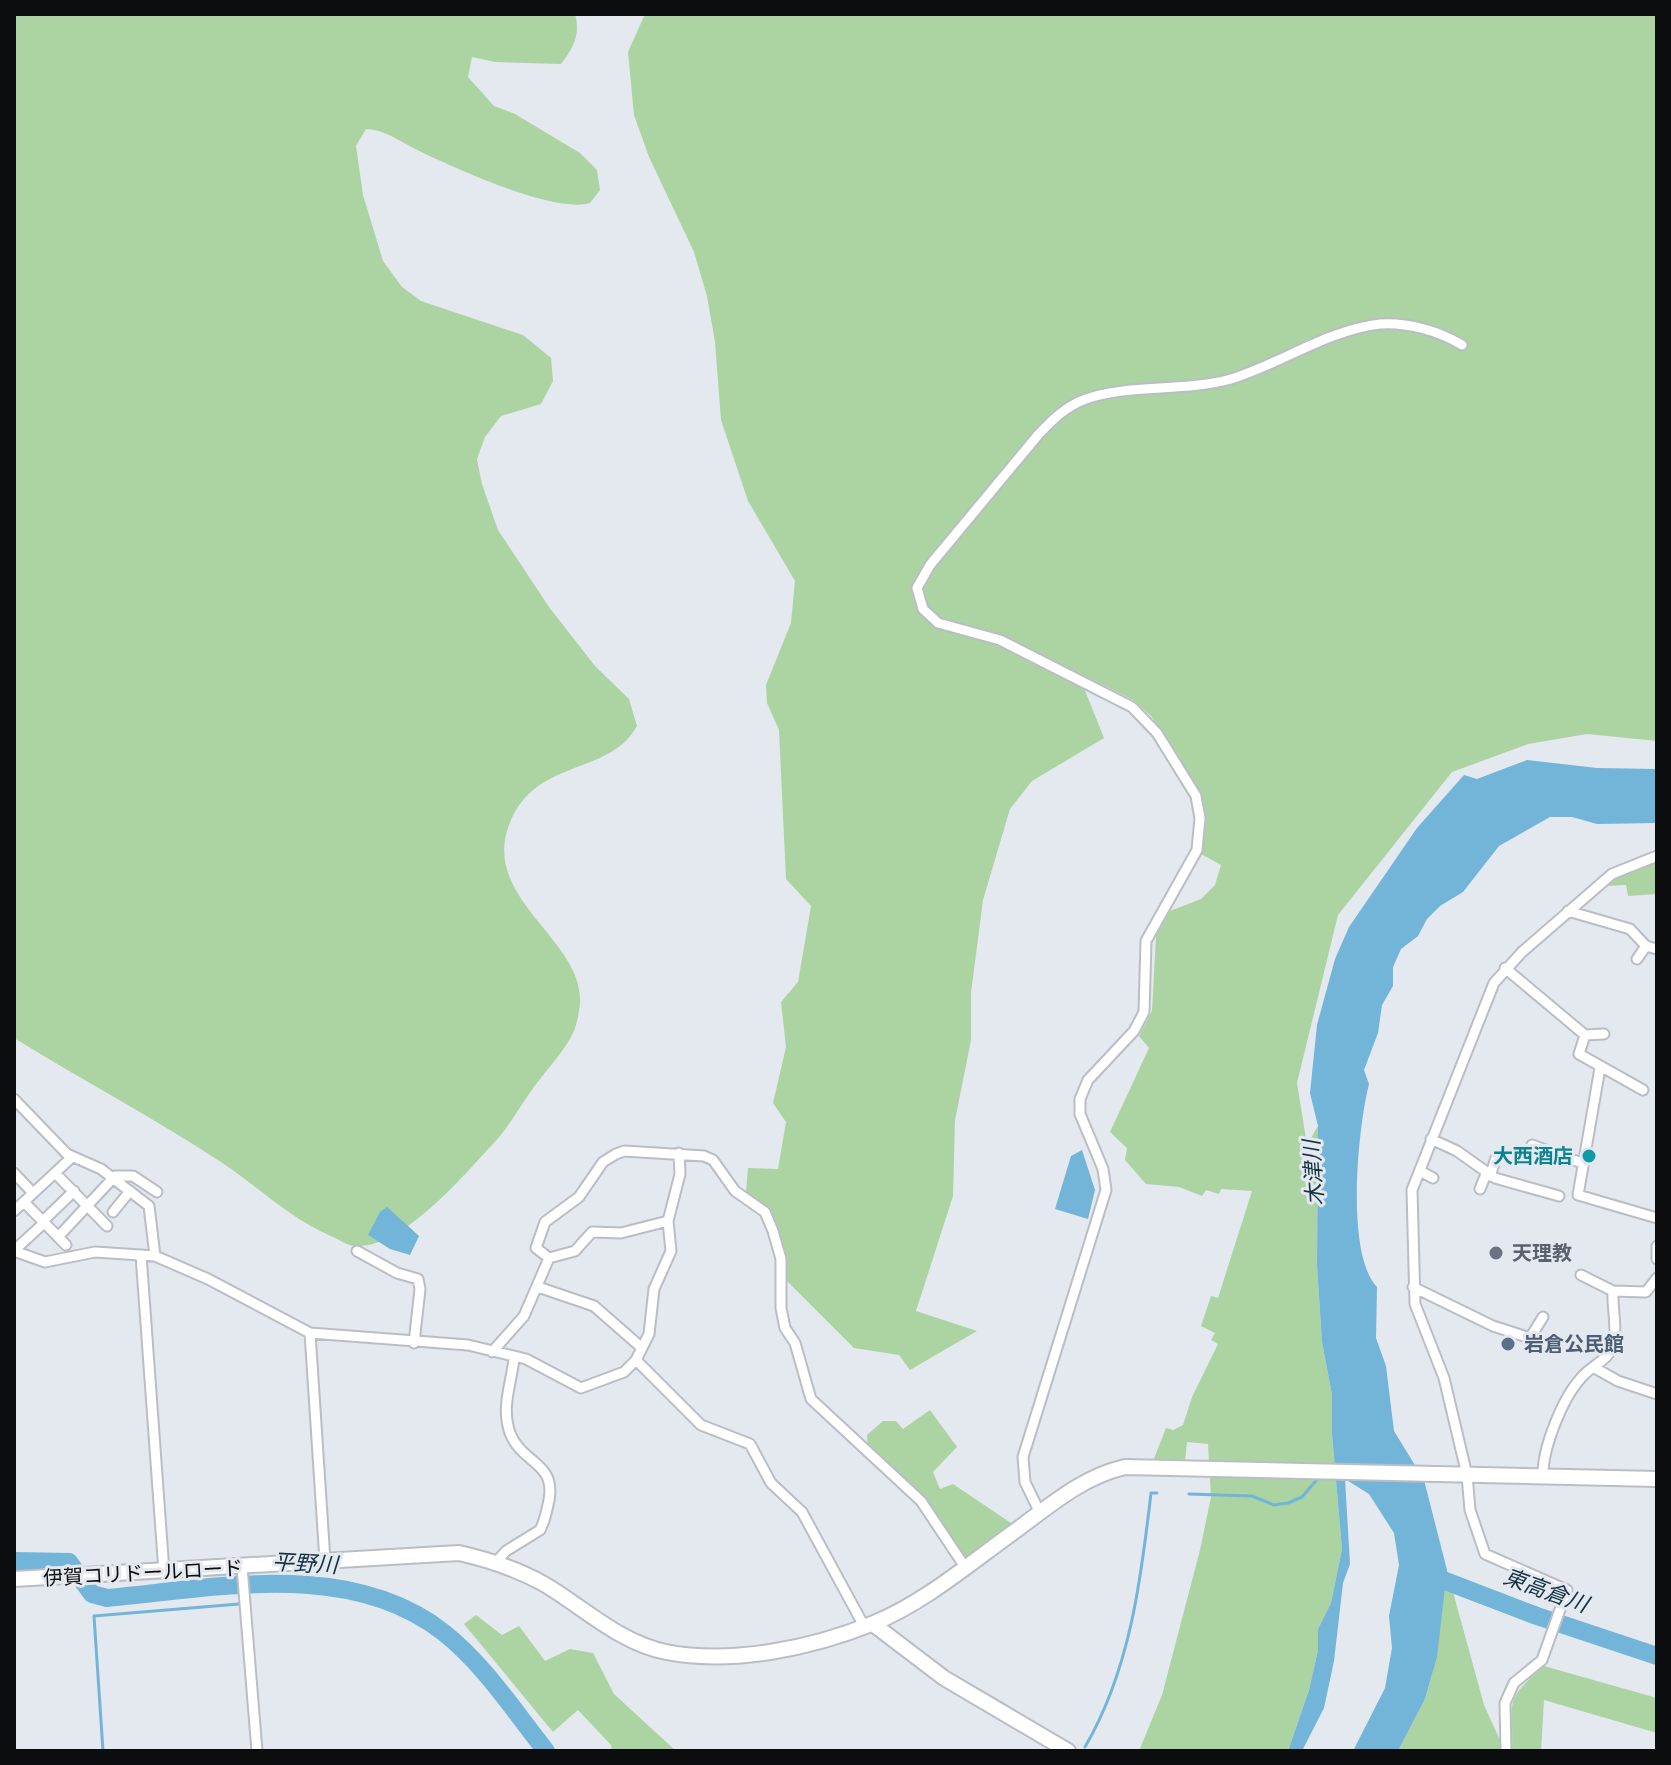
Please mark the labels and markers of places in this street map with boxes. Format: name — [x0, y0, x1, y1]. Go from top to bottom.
place label: 大西酒店 — [1493, 1144, 1573, 1168]
marker: 大西酒店 — [1580, 1147, 1598, 1165]
place label: 天理教 — [1512, 1241, 1572, 1265]
marker: 天理教 — [1487, 1244, 1505, 1262]
place label: 岩倉公民館 — [1524, 1332, 1624, 1356]
marker: 岩倉公民館 — [1499, 1335, 1517, 1353]

